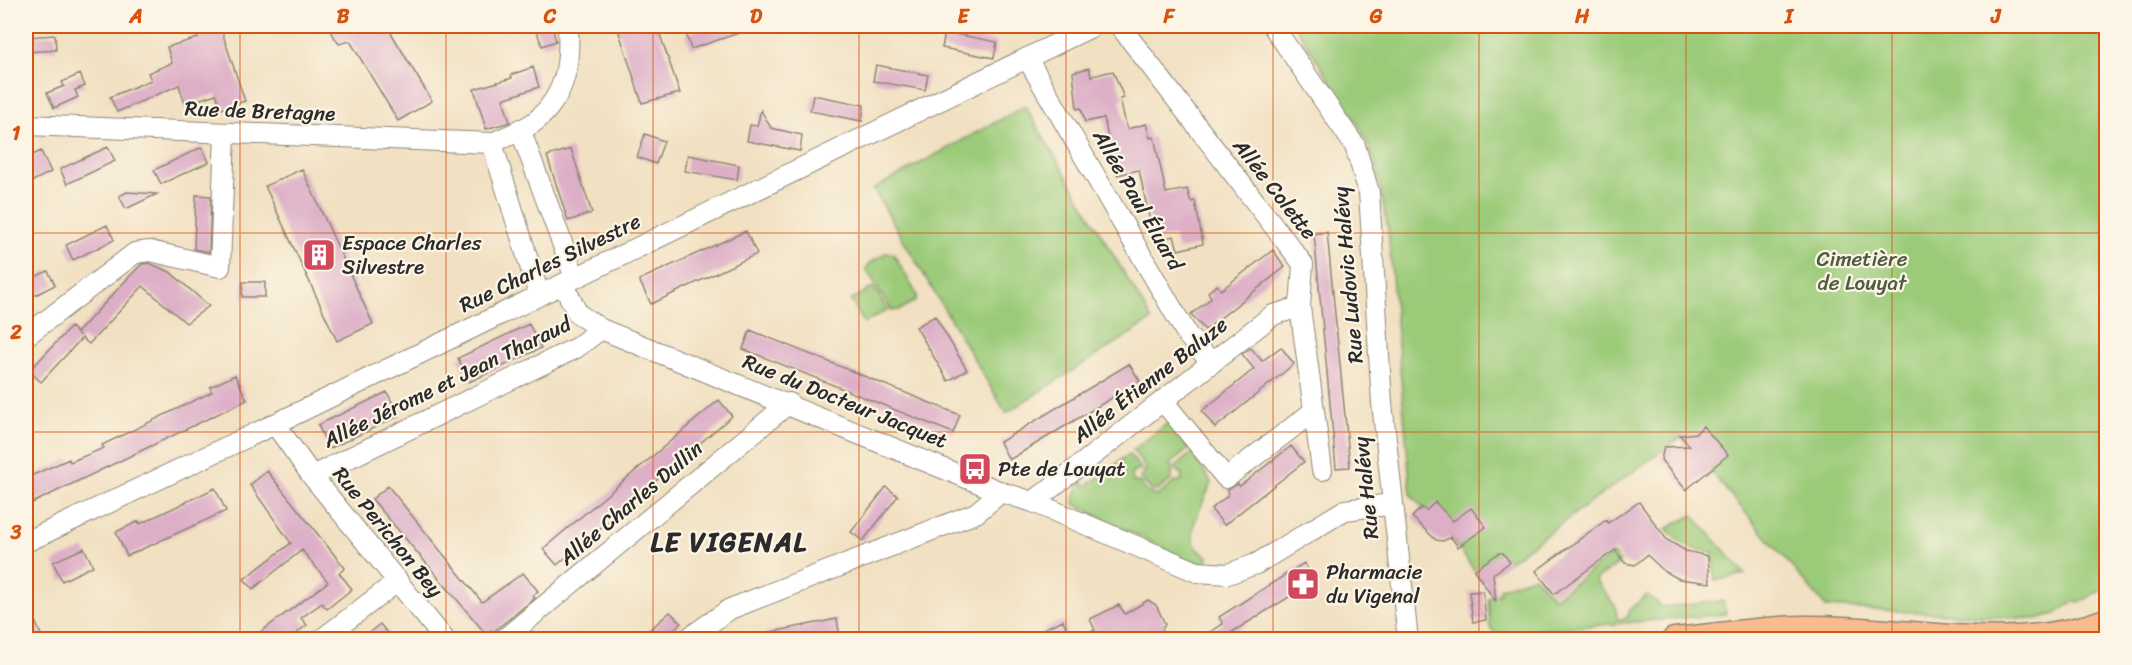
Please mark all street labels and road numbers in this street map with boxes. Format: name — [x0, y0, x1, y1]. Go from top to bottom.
street label: Rue de Bretagne — [184, 89, 336, 133]
street label: Allée Paul Éluard — [1082, 121, 1195, 280]
street label: Allée Colette — [1222, 129, 1327, 248]
street label: Rue Ludovic Halévy — [1321, 185, 1375, 365]
street label: Rue Charles Silvestre — [452, 202, 648, 324]
street label: Allée Jérome et Jean Tharaud — [316, 304, 579, 459]
street label: Allée Étienne Baluze — [1063, 307, 1237, 454]
street label: Rue du Docteur Jacquet — [737, 343, 953, 459]
street label: Allée Charles Dullin — [549, 431, 712, 576]
street label: Rue Halévy — [1342, 435, 1390, 541]
street label: Rue Perichon Bey — [323, 458, 453, 606]

